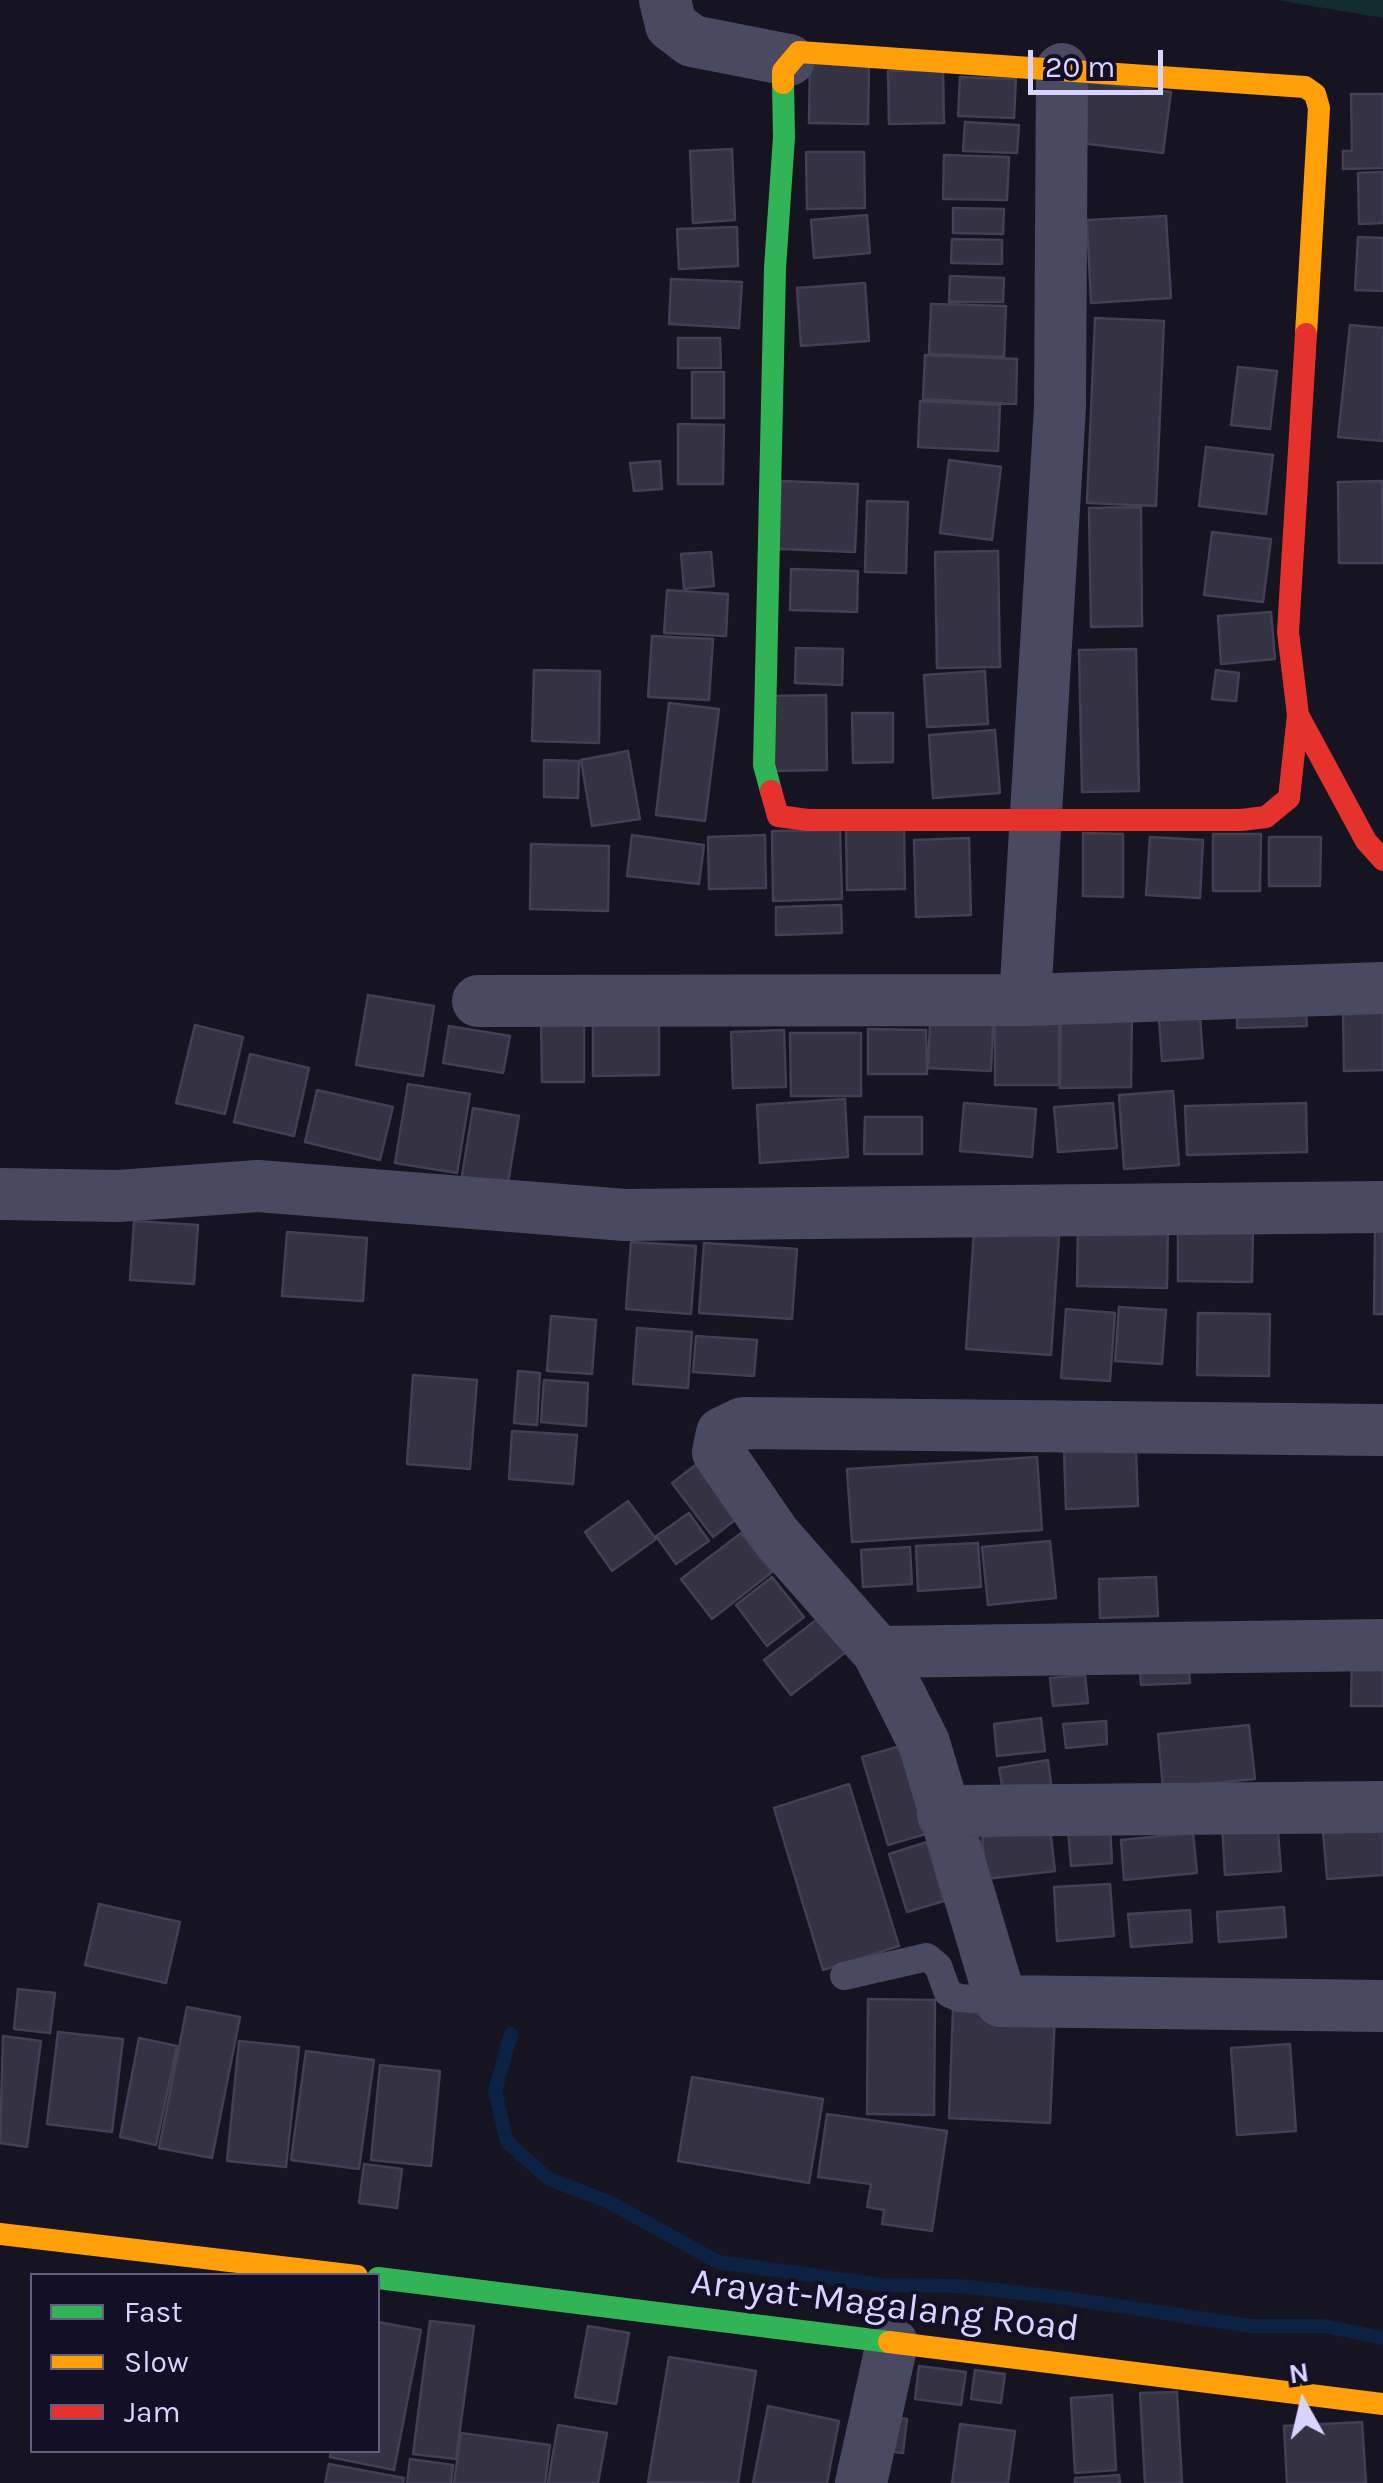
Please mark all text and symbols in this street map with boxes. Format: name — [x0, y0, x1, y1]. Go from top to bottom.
scale bar — [1033, 30, 1168, 92]
text: 20 m — [1045, 49, 1115, 85]
street label: Arayat-Magalang Road — [688, 2260, 1082, 2352]
legend — [30, 2273, 380, 2453]
text: Fast — [124, 2294, 183, 2330]
text: Slow — [124, 2344, 189, 2380]
north arrow — [1253, 2353, 1353, 2453]
text: N — [1287, 2355, 1311, 2391]
text: Jam — [124, 2394, 181, 2430]

